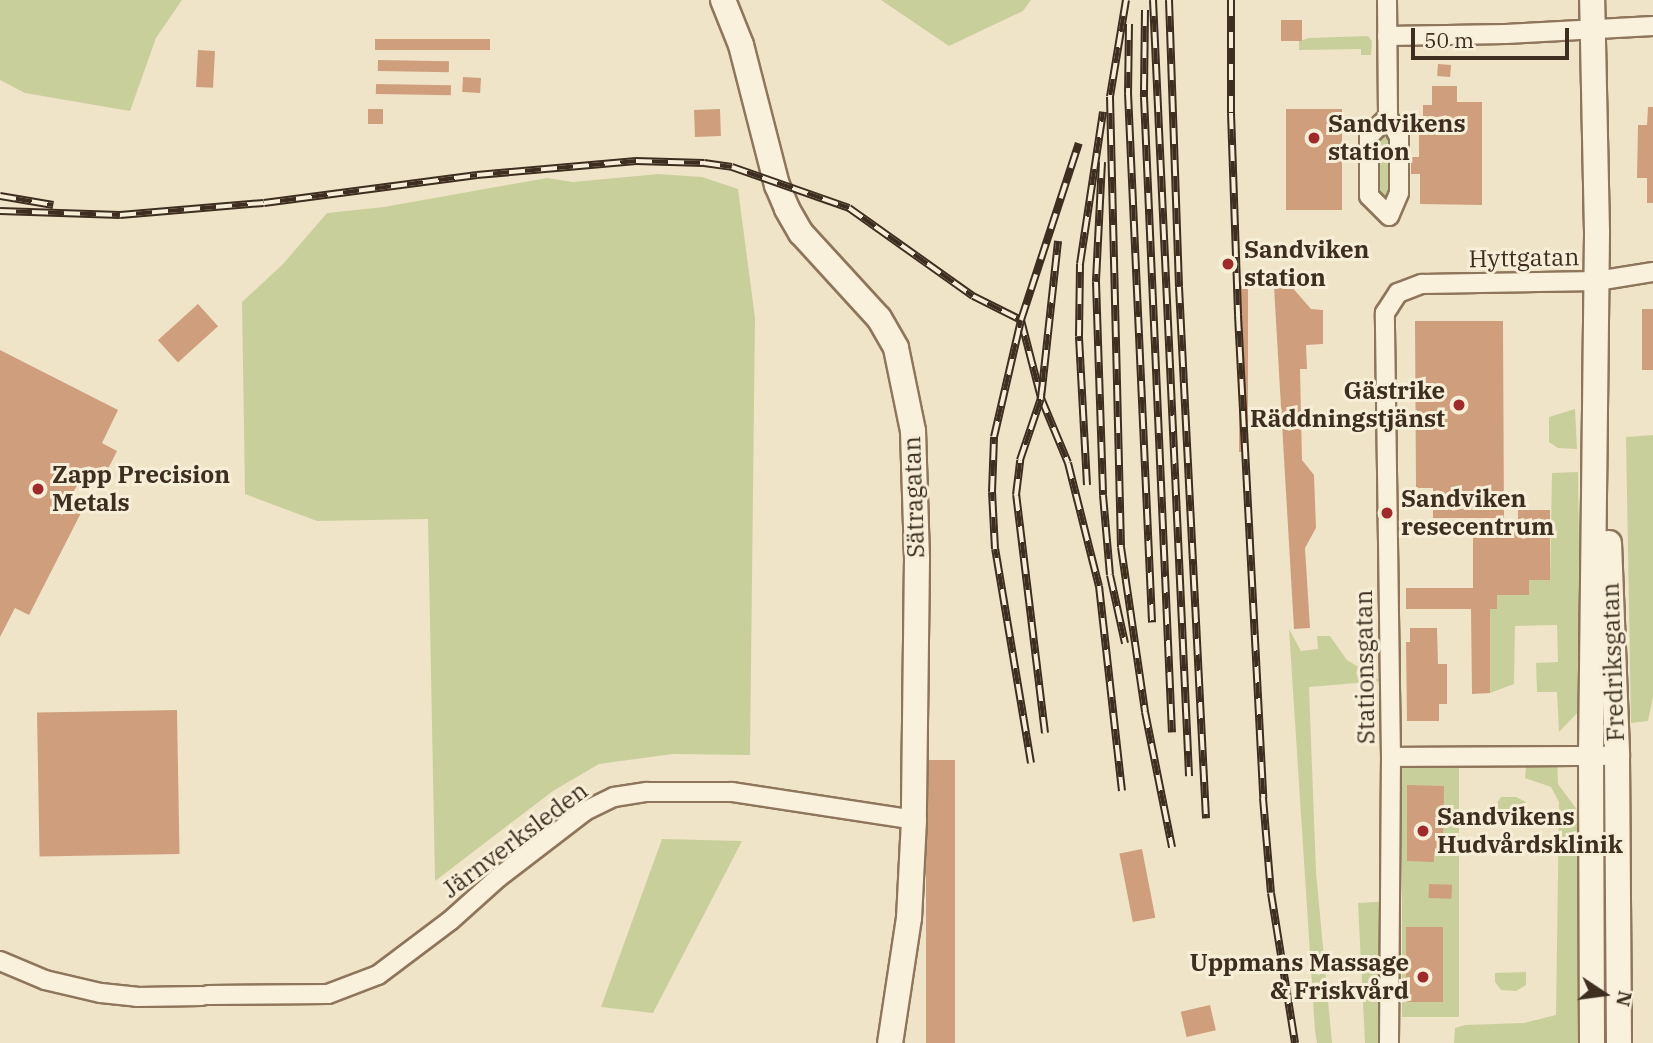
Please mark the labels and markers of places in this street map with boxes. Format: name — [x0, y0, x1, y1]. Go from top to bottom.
place label: Sandvikens station — [1328, 110, 1466, 166]
marker: Sandvikens station — [1306, 130, 1322, 146]
place label: Sandviken station — [1244, 236, 1369, 292]
marker: Sandviken station — [1218, 254, 1238, 274]
place label: Gästrike Räddningstjänst — [1250, 377, 1445, 433]
marker: Gästrike Räddningstjänst — [1451, 397, 1467, 413]
place label: Zapp Precision Metals — [52, 461, 230, 517]
marker: Zapp Precision Metals — [30, 481, 46, 497]
place label: Sandviken resecentrum — [1401, 485, 1554, 541]
marker: Sandviken resecentrum — [1379, 505, 1395, 521]
place label: Sandvikens Hudvårdsklinik — [1437, 803, 1623, 859]
marker: Sandvikens Hudvårdsklinik — [1415, 823, 1431, 839]
place label: Uppmans Massage & Friskvård — [1189, 949, 1409, 1005]
marker: Uppmans Massage & Friskvård — [1415, 969, 1431, 985]

